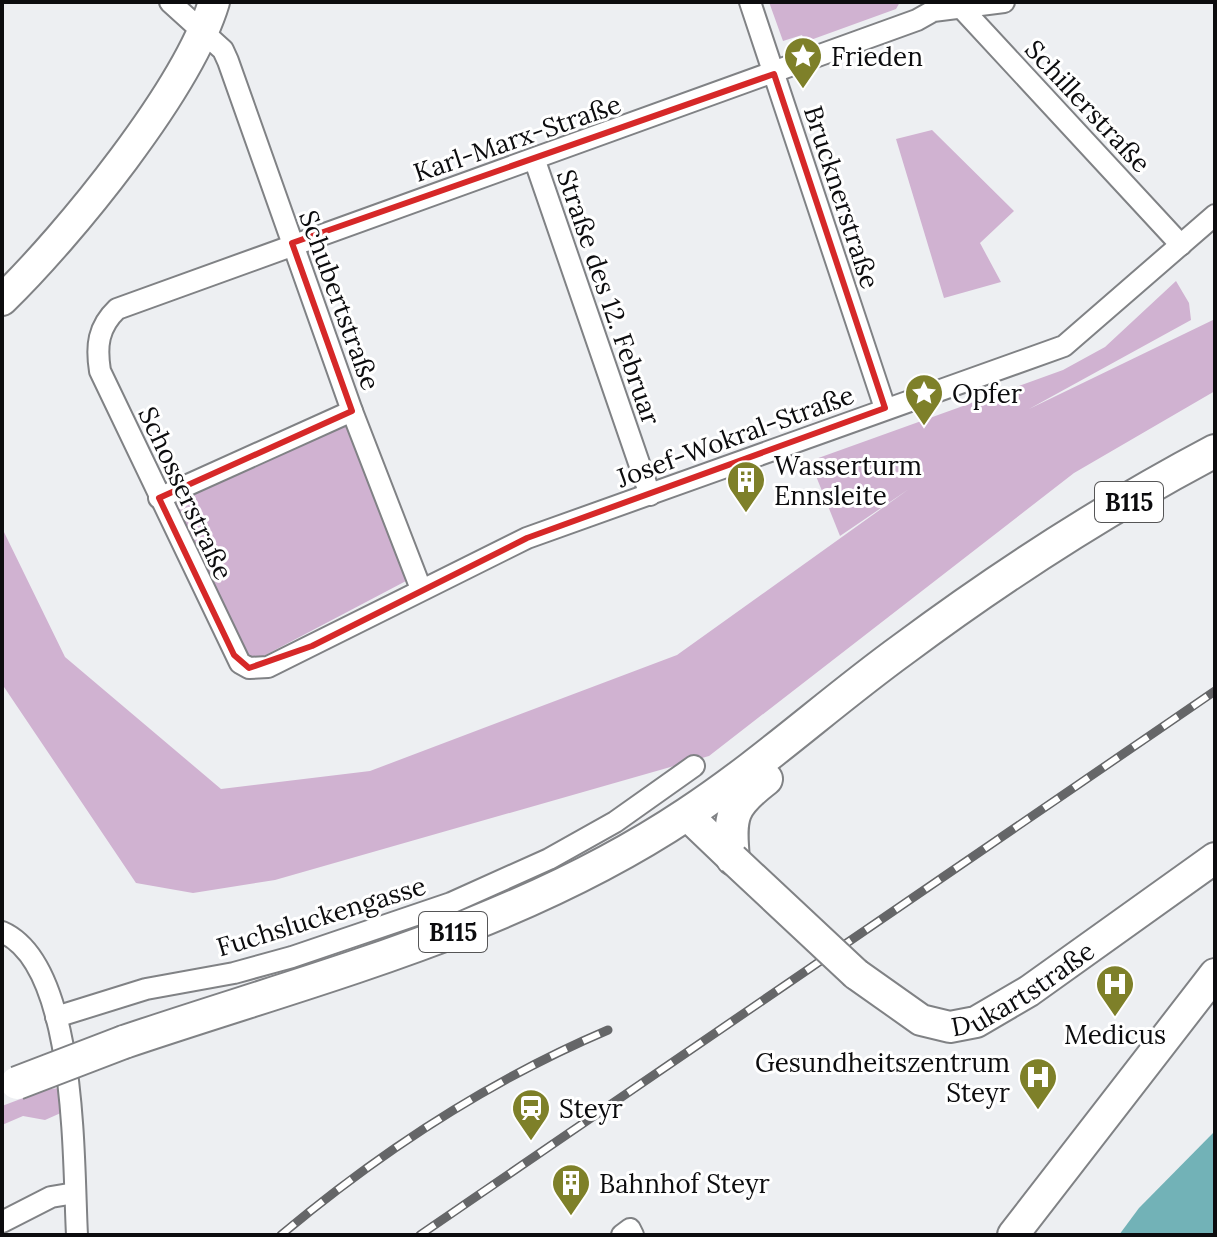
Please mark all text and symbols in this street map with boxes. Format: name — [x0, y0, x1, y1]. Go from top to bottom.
street label: Schillerstraße — [1018, 33, 1158, 179]
place icon: Frieden — [782, 35, 824, 90]
place label: Frieden — [831, 40, 923, 73]
street label: Karl-Marx-Straße — [409, 87, 625, 189]
street label: Brucknerstraße — [797, 102, 887, 292]
street label: Straße des 12. Februar — [550, 165, 668, 430]
street label: Schubertstraße — [292, 206, 388, 394]
place icon: Opfer — [903, 372, 945, 427]
place label: Opfer — [952, 377, 1023, 410]
street label: Josef-Wokral-Straße — [611, 378, 858, 495]
street label: Schosserstraße — [131, 401, 241, 585]
place label: Wasserturm Ennsleite — [774, 449, 922, 512]
building icon: Wasserturm Ennsleite — [725, 459, 767, 514]
road number: B115 — [1095, 482, 1163, 522]
street label: Fuchsluckengasse — [212, 868, 430, 964]
road number: B115 — [419, 912, 487, 952]
street label: Dukartstraße — [948, 934, 1100, 1043]
hospital icon: Medicus — [1094, 963, 1136, 1018]
place label: Medicus — [1064, 1018, 1166, 1051]
place label: Gesundheitszentrum Steyr — [755, 1046, 1011, 1109]
hospital icon: Gesundheitszentrum Steyr — [1017, 1056, 1059, 1111]
station icon: Steyr — [510, 1087, 552, 1142]
place label: Steyr — [559, 1092, 623, 1125]
building icon: Bahnhof Steyr — [550, 1162, 592, 1217]
place label: Bahnhof Steyr — [599, 1167, 771, 1200]

